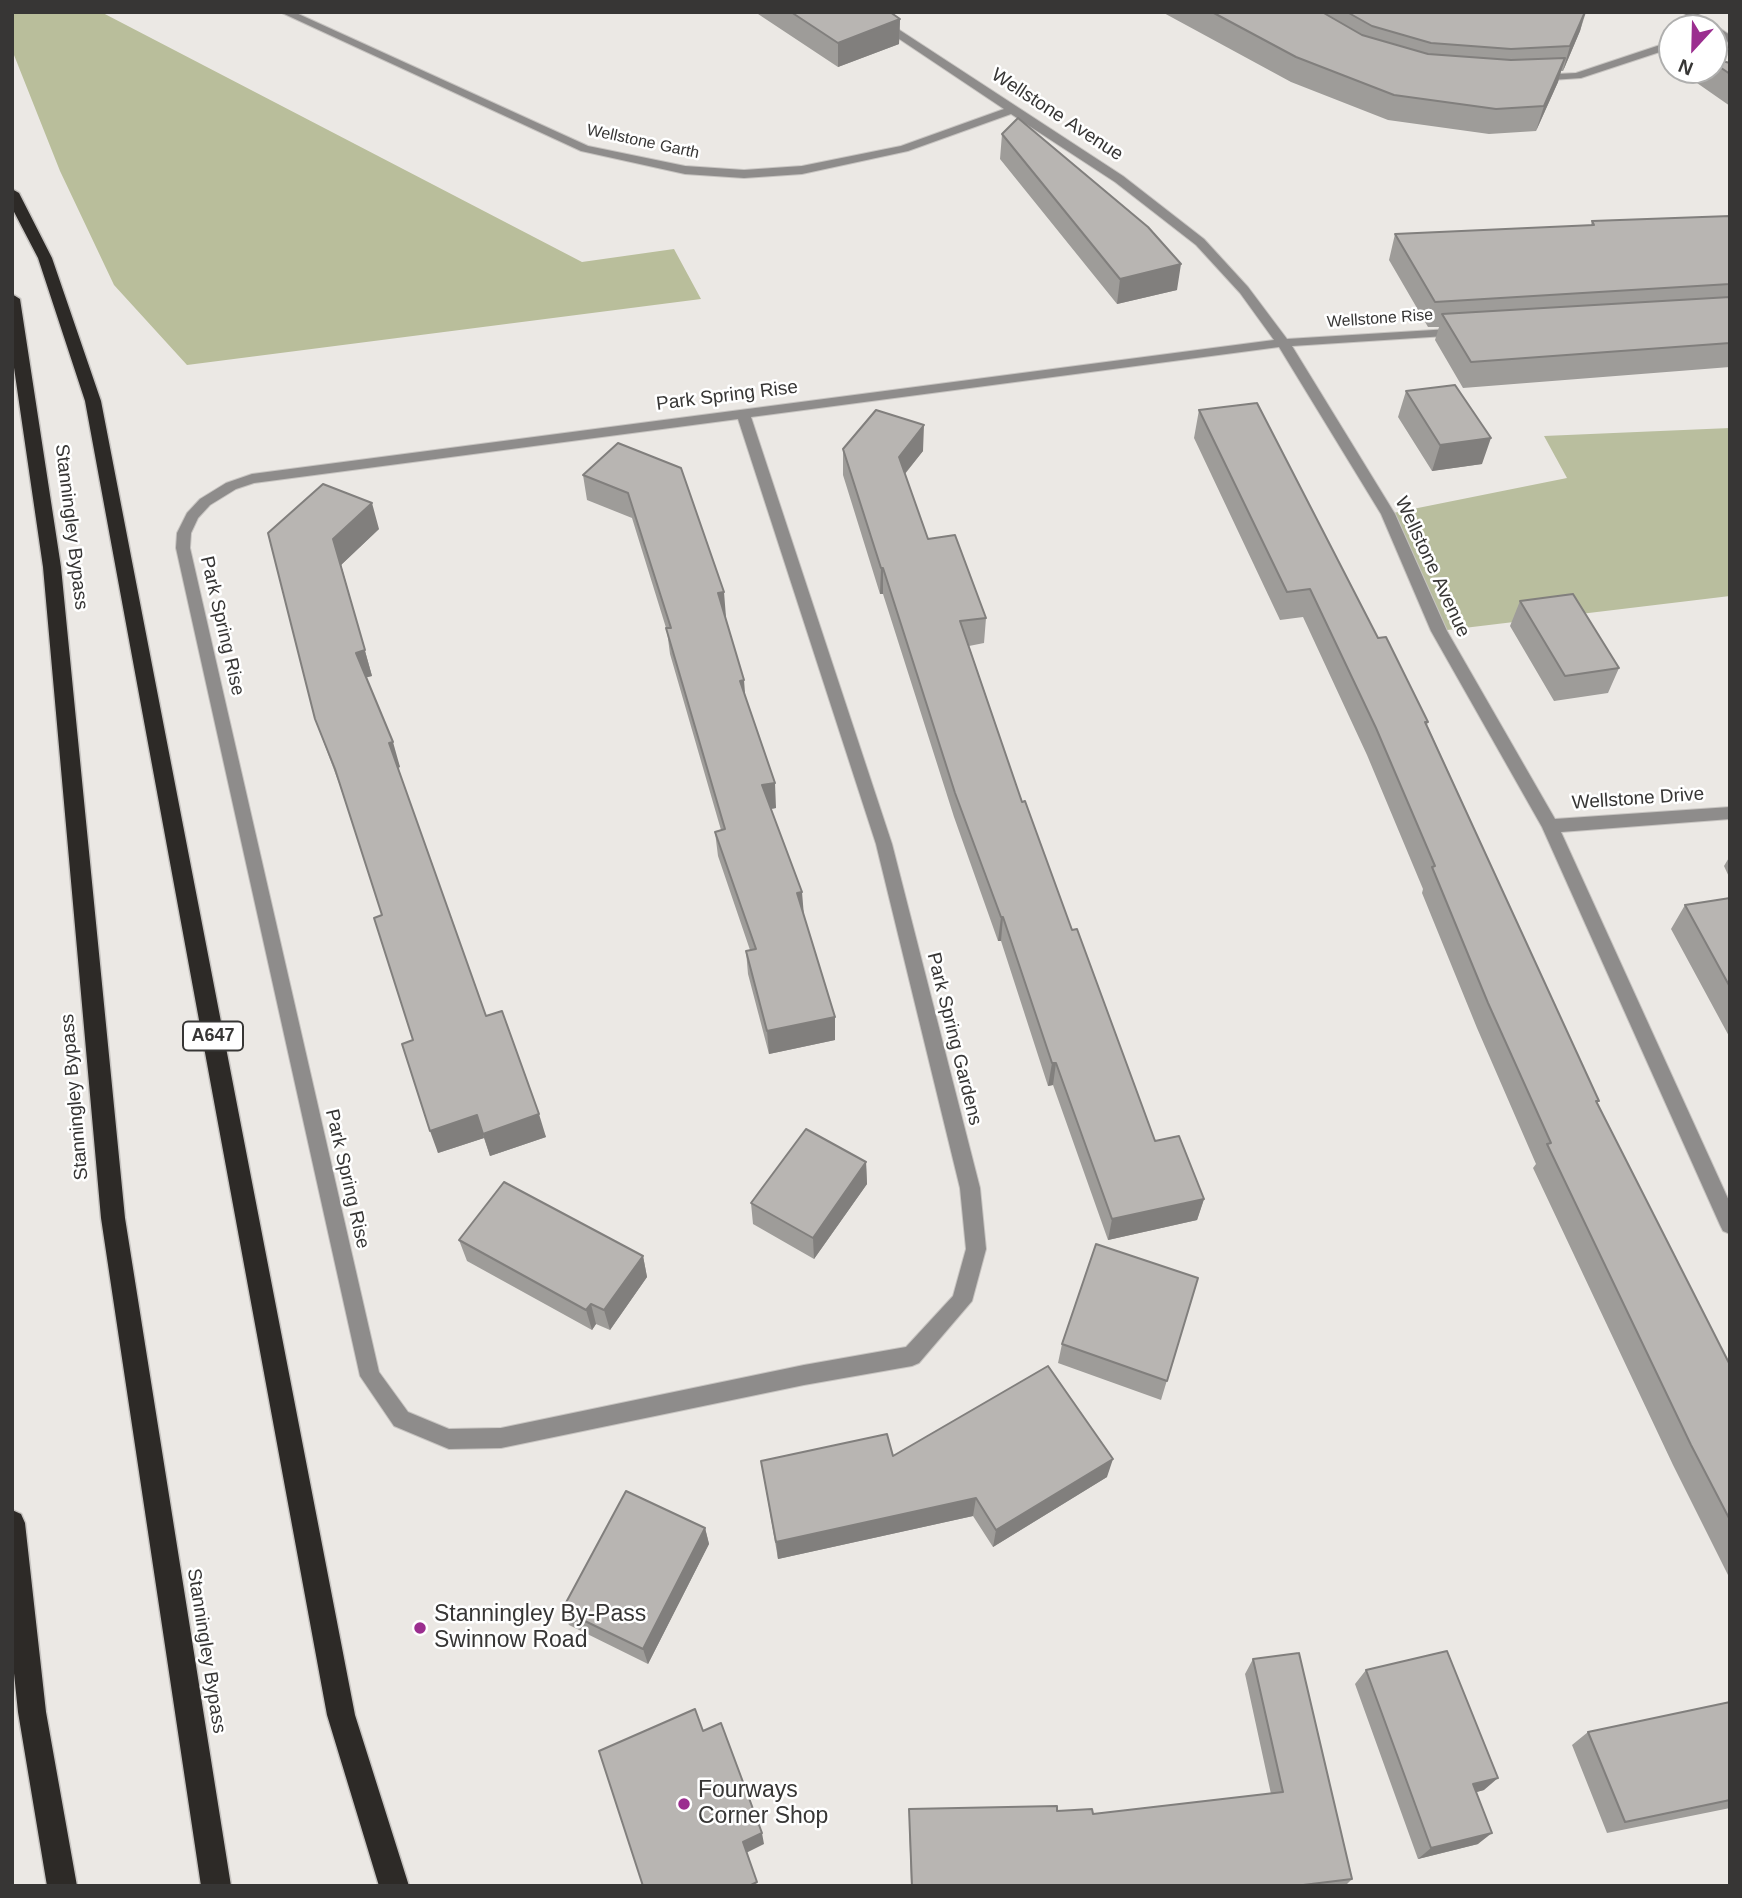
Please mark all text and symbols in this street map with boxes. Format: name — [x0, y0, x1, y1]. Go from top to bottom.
north arrow — [1658, 14, 1728, 84]
text: N — [1675, 55, 1696, 79]
street label: Wellstone Avenue — [987, 64, 1127, 166]
street label: Wellstone Garth — [585, 121, 701, 163]
street label: Wellstone Rise — [1326, 306, 1434, 332]
street label: Park Spring Rise — [655, 376, 799, 416]
street label: Stanningley Bypass — [50, 443, 92, 611]
street label: Wellstone Avenue — [1389, 493, 1475, 641]
street label: Park Spring Rise — [195, 554, 249, 698]
street label: Wellstone Drive — [1571, 783, 1705, 815]
street label: Park Spring Gardens — [921, 950, 987, 1128]
street label: Stanningley Bypass — [56, 1013, 94, 1181]
road number: A647 — [183, 1021, 243, 1050]
street label: Park Spring Rise — [320, 1107, 374, 1251]
street label: Stanningley Bypass — [182, 1567, 230, 1735]
place label: Stanningley By-Pass Swinnow Road — [434, 1601, 646, 1655]
marker: Stanningley By-Pass Swinnow Road — [412, 1620, 428, 1636]
place label: Fourways Corner Shop — [698, 1777, 828, 1831]
marker: Fourways Corner Shop — [676, 1796, 692, 1812]

